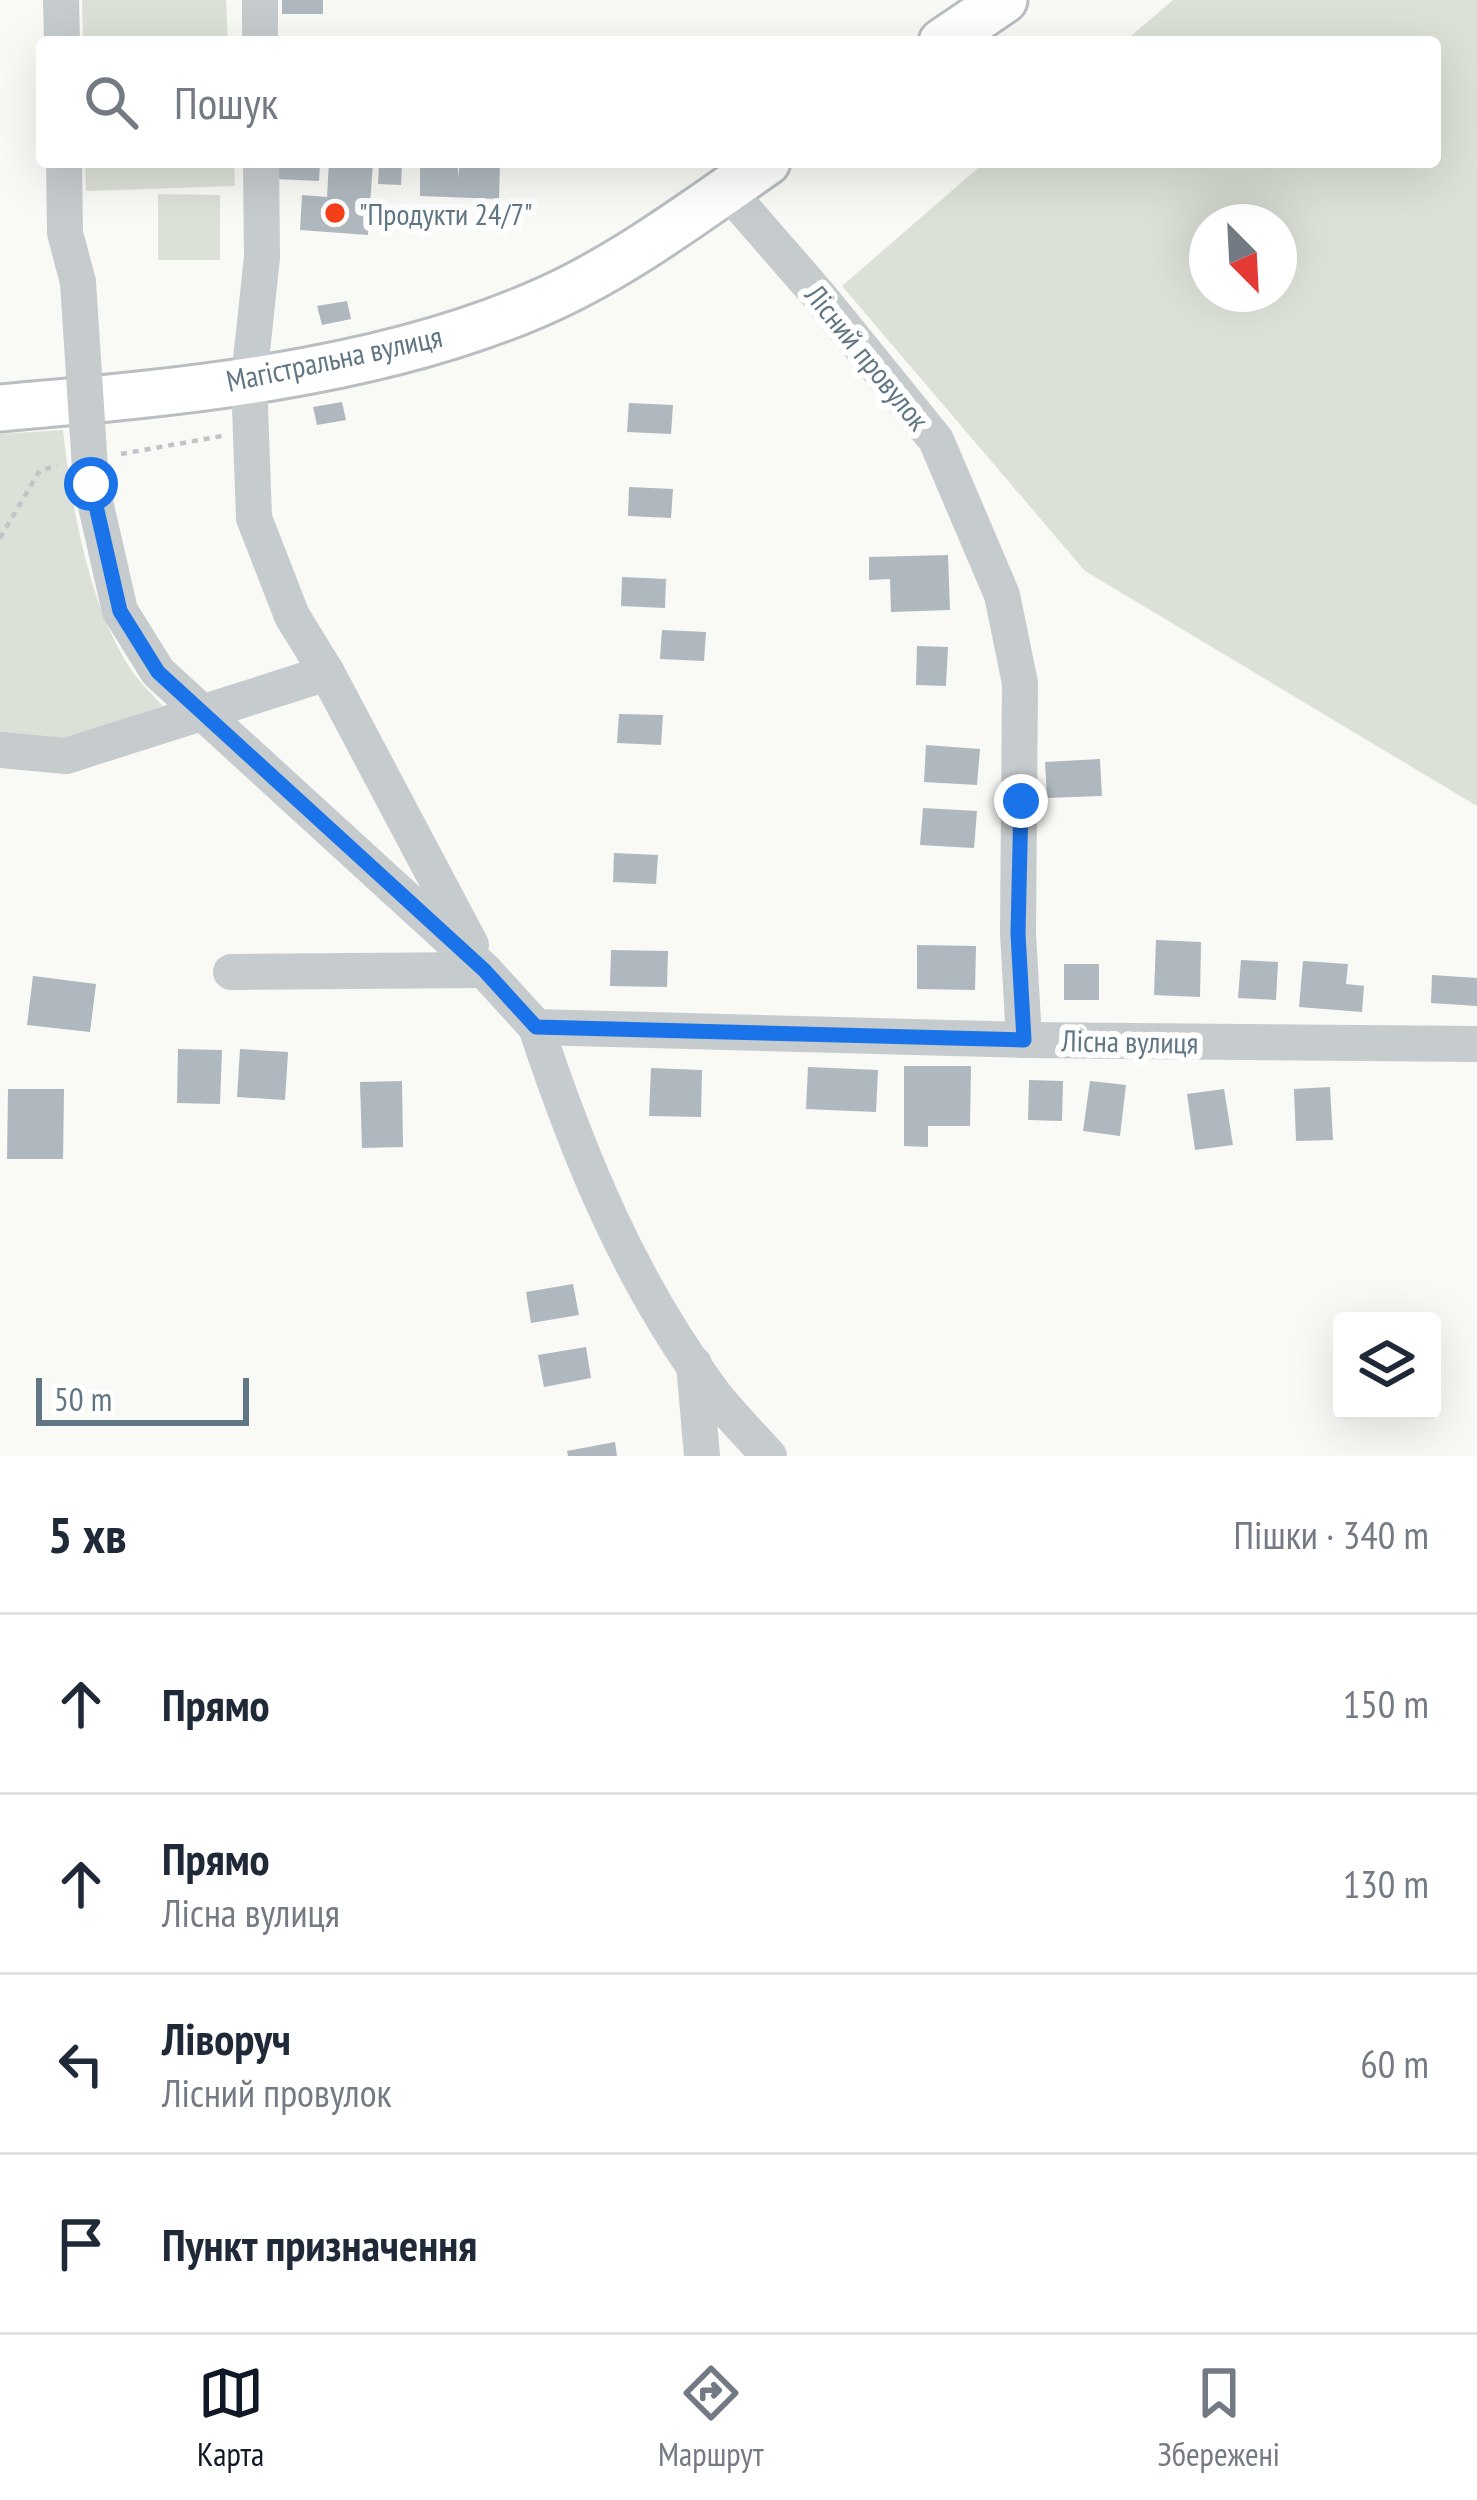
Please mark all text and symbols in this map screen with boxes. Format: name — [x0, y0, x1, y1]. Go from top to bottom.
search box — [36, 36, 1441, 168]
icon: search — [78, 69, 144, 135]
text: Пошук — [174, 73, 278, 131]
place label: "Продукти 24/7" — [359, 194, 533, 233]
marker: "Продукти 24/7" — [322, 200, 348, 226]
north arrow — [1189, 204, 1297, 312]
street label: Лісний провулок — [797, 275, 939, 438]
street label: Магістральна вулиця — [223, 316, 445, 400]
route start — [64, 457, 118, 511]
route end — [994, 774, 1048, 828]
street label: Лісна вулиця — [1060, 1020, 1199, 1062]
map controls — [1333, 1312, 1441, 1420]
button: layers — [1333, 1312, 1441, 1420]
scale bar — [36, 1372, 249, 1425]
text: 50 m — [54, 1377, 112, 1420]
text: 5 хв — [48, 1501, 127, 1567]
text: Пішки · 340 m — [1233, 1509, 1429, 1560]
icon: ahead — [48, 1671, 114, 1737]
text: Прямо — [162, 1675, 270, 1733]
text: 150 m — [1343, 1678, 1429, 1729]
text: Прямо — [162, 1829, 270, 1887]
icon: ahead — [48, 1851, 114, 1917]
text: 130 m — [1343, 1858, 1429, 1909]
text: Лісна вулиця — [162, 1887, 340, 1938]
text: Ліворуч — [162, 2009, 291, 2067]
icon: left — [48, 2031, 114, 2097]
text: 60 m — [1360, 2038, 1429, 2089]
text: Лісний провулок — [162, 2067, 392, 2118]
icon: arrive — [48, 2211, 114, 2277]
text: Пункт призначення — [162, 2215, 477, 2273]
tab: Карта — [197, 2360, 264, 2475]
tab: Маршрут — [658, 2360, 763, 2475]
tab: Збережені — [1157, 2360, 1280, 2475]

